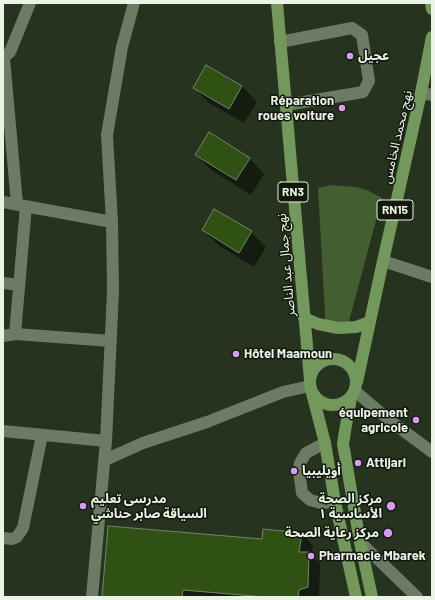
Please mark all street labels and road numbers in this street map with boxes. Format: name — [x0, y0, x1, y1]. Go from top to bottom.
street label: نهج محمد الخامس — [379, 89, 415, 185]
road number: RN3 — [278, 182, 308, 202]
road number: RN15 — [377, 200, 413, 220]
street label: نهج جمال عبد الناصر — [274, 213, 298, 317]

